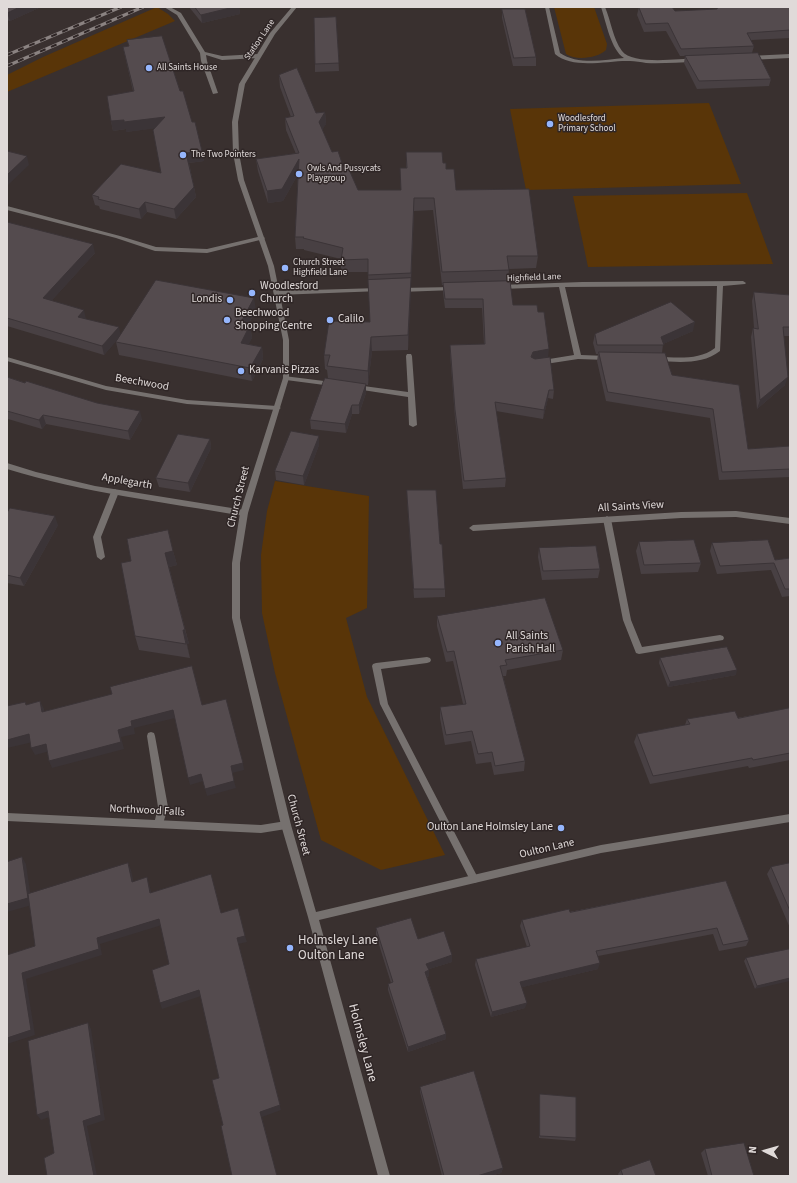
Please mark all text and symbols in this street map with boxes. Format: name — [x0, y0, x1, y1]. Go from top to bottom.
street label: Station Lane — [242, 17, 278, 63]
marker: All Saints House — [144, 63, 154, 73]
place label: All Saints House — [157, 63, 217, 73]
place label: Woodlesford Primary School — [558, 114, 616, 135]
marker: Woodlesford Primary School — [545, 119, 555, 129]
marker: The Two Pointers — [178, 150, 188, 160]
place label: The Two Pointers — [191, 150, 256, 160]
place label: Owls And Pussycats Playgroup — [307, 164, 381, 185]
marker: Owls And Pussycats Playgroup — [294, 169, 304, 179]
place label: Church Street Highfield Lane — [293, 258, 347, 279]
marker: Church Street Highfield Lane — [280, 263, 290, 273]
street label: Highfield Lane — [507, 272, 561, 284]
place label: Woodlesford Church — [260, 280, 318, 306]
marker: Woodlesford Church — [247, 288, 257, 298]
place label: Londis — [191, 293, 222, 307]
marker: Londis — [225, 295, 235, 305]
place label: Beechwood Shopping Centre — [235, 307, 312, 333]
place label: Calilo — [338, 313, 364, 327]
marker: Beechwood Shopping Centre — [222, 315, 232, 325]
marker: Calilo — [325, 315, 335, 325]
place label: Karvanis Pizzas — [249, 364, 319, 378]
marker: Karvanis Pizzas — [236, 366, 246, 376]
street label: Beechwood — [114, 372, 170, 394]
street label: Church Street — [225, 465, 253, 529]
street label: Applegarth — [101, 471, 153, 493]
street label: All Saints View — [598, 499, 664, 515]
place label: All Saints Parish Hall — [506, 630, 555, 656]
marker: All Saints Parish Hall — [493, 638, 503, 648]
street label: Church Street — [284, 793, 312, 857]
street label: Northwood Falls — [109, 802, 185, 820]
place label: Oulton Lane Holmsley Lane — [427, 821, 553, 835]
marker: Oulton Lane Holmsley Lane — [556, 823, 566, 833]
street label: Oulton Lane — [518, 836, 576, 862]
place label: Holmsley Lane Oulton Lane — [298, 933, 378, 964]
marker: Holmsley Lane Oulton Lane — [285, 943, 295, 953]
street label: Holmsley Lane — [344, 1002, 380, 1084]
north arrow — [745, 1131, 785, 1171]
text: N — [745, 1146, 760, 1154]

